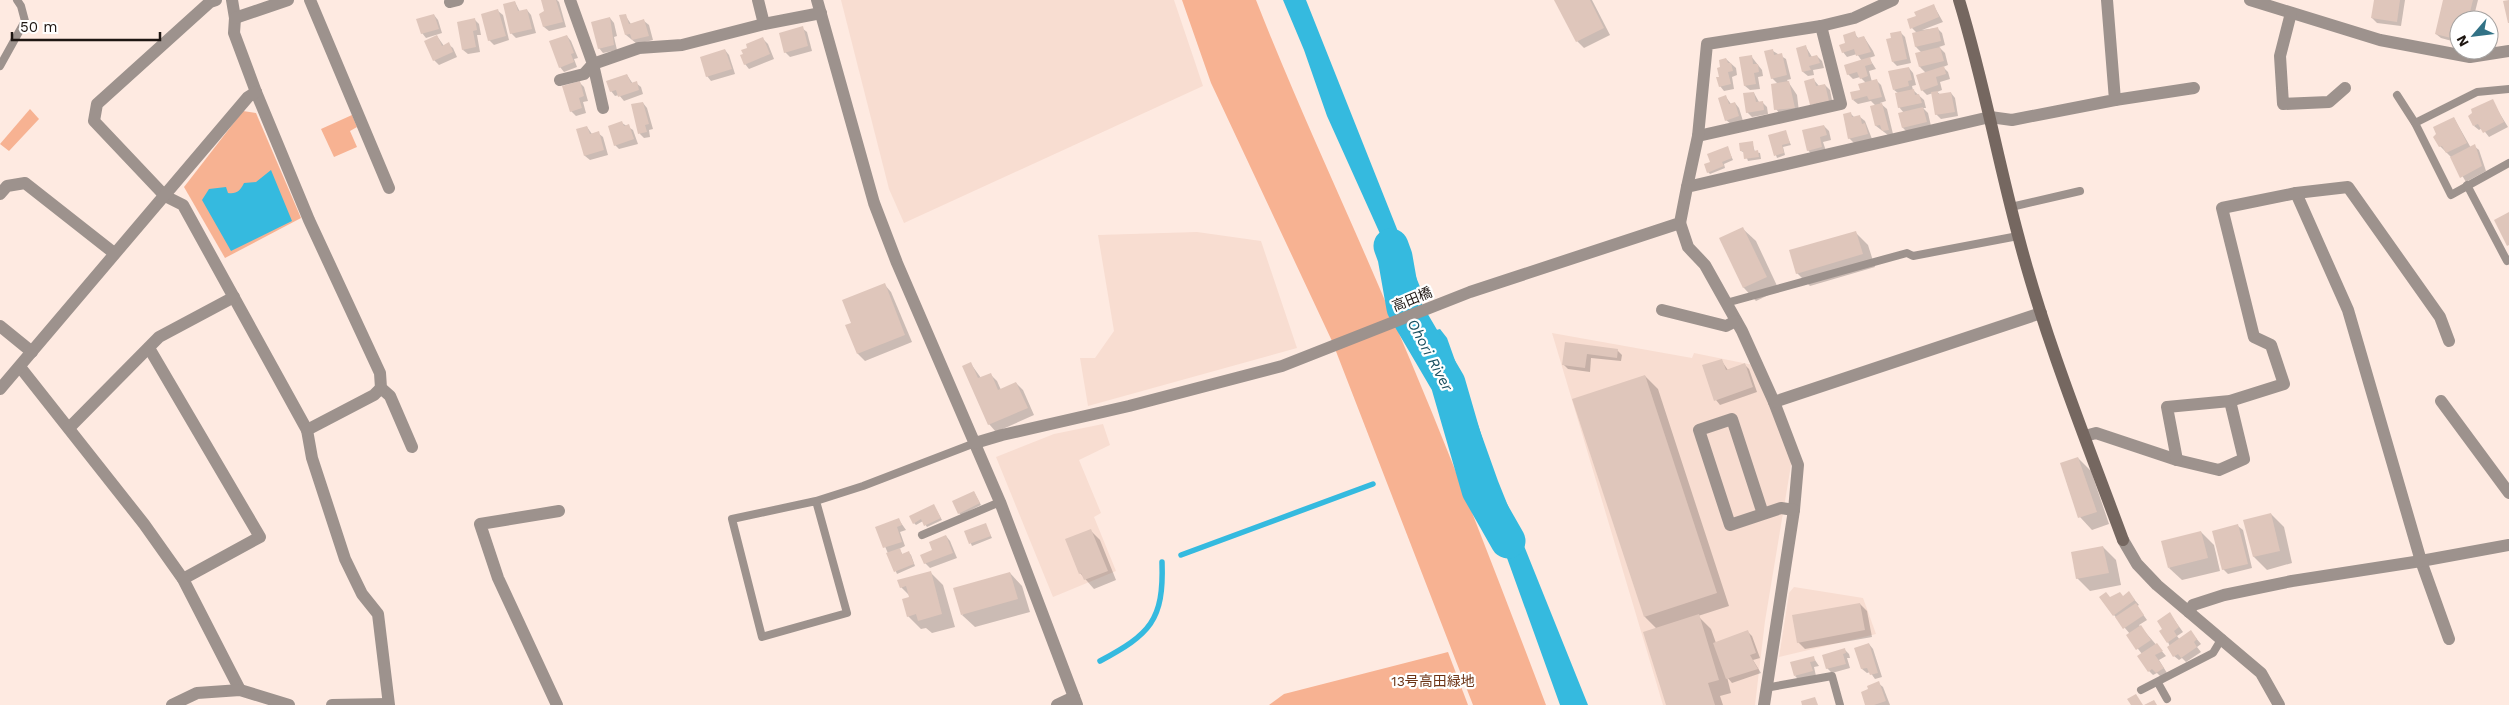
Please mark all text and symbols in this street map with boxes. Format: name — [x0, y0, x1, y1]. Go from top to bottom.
scale bar — [12, 10, 160, 42]
north arrow — [2449, 10, 2499, 60]
text: 50 m — [20, 18, 57, 36]
text: N — [2453, 33, 2472, 49]
street label: 高田橋 — [1390, 284, 1434, 314]
water label: Ohori River — [1403, 316, 1457, 395]
park label: 13号高田緑地 — [1391, 673, 1475, 689]

